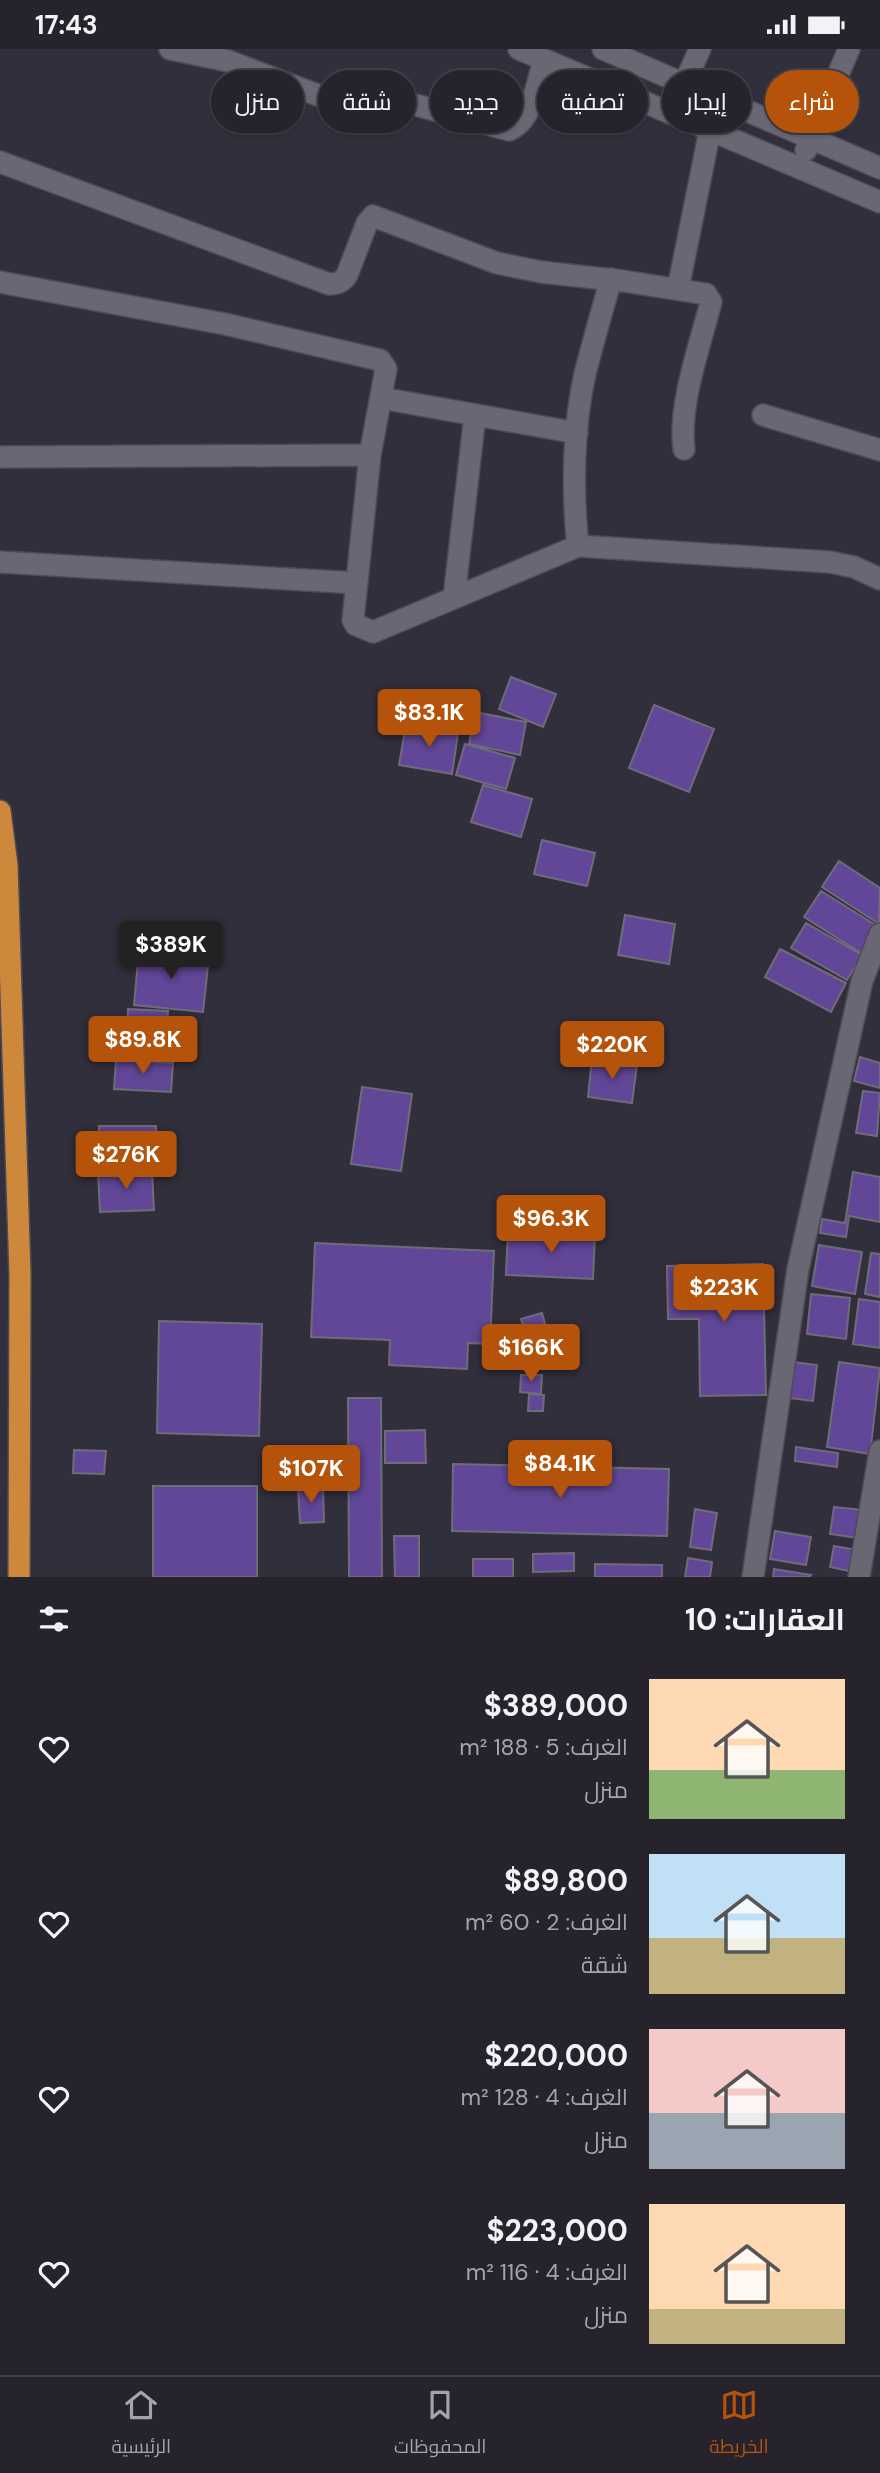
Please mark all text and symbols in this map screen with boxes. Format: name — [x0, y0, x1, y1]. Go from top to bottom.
text: 17:43 — [35, 8, 98, 42]
chip: منزل — [211, 70, 304, 133]
chip: شقة — [318, 70, 416, 133]
chip: جديد — [430, 70, 523, 133]
chip: تصفية — [537, 70, 648, 133]
chip: إيجار — [662, 70, 751, 133]
chip: شراء — [765, 70, 859, 133]
pin: $83.1K — [372, 689, 486, 749]
text: $83.1K — [394, 697, 464, 727]
pin: $389K — [122, 921, 220, 981]
text: $389K — [135, 929, 207, 959]
pin: $89.8K — [86, 1017, 200, 1076]
pin: $220K — [563, 1021, 661, 1081]
text: $89.8K — [104, 1024, 182, 1054]
text: $220K — [576, 1029, 648, 1059]
pin: $276K — [77, 1131, 175, 1191]
text: $276K — [92, 1139, 160, 1169]
pin: $96.3K — [494, 1195, 608, 1255]
text: $96.3K — [513, 1203, 590, 1233]
pin: $223K — [675, 1265, 773, 1324]
text: $223K — [689, 1272, 759, 1302]
pin: $166K — [482, 1325, 580, 1384]
text: $166K — [498, 1332, 564, 1362]
pin: $84.1K — [503, 1441, 617, 1500]
pin: $107K — [262, 1445, 360, 1505]
text: $84.1K — [524, 1448, 596, 1478]
text: $107K — [278, 1453, 344, 1483]
icon: filters — [35, 1600, 73, 1638]
text: العقارات: 10 — [685, 1600, 845, 1639]
text: $389,000 — [484, 1686, 628, 1725]
icon: home — [705, 1707, 789, 1791]
icon: heart — [35, 1730, 73, 1768]
text: الغرف: 5 · 188 m² — [459, 1732, 628, 1762]
text: منزل — [584, 1775, 628, 1805]
text: $89,800 — [504, 1861, 628, 1900]
icon: home — [705, 1882, 789, 1966]
icon: heart — [35, 1905, 73, 1943]
text: الغرف: 2 · 60 m² — [465, 1907, 628, 1937]
text: شقة — [581, 1950, 628, 1980]
text: $220,000 — [484, 2036, 628, 2075]
icon: home — [705, 2057, 789, 2141]
icon: heart — [35, 2080, 73, 2118]
text: الغرف: 4 · 128 m² — [460, 2082, 628, 2112]
text: منزل — [584, 2125, 628, 2155]
text: $223,000 — [486, 2211, 628, 2250]
icon: home — [705, 2232, 789, 2316]
icon: heart — [35, 2255, 73, 2293]
text: الغرف: 4 · 116 m² — [466, 2257, 628, 2287]
text: منزل — [584, 2300, 628, 2330]
tab: الرئيسية — [111, 2386, 171, 2464]
tab: المحفوظات — [394, 2386, 486, 2464]
tab: الخريطة — [709, 2386, 769, 2464]

